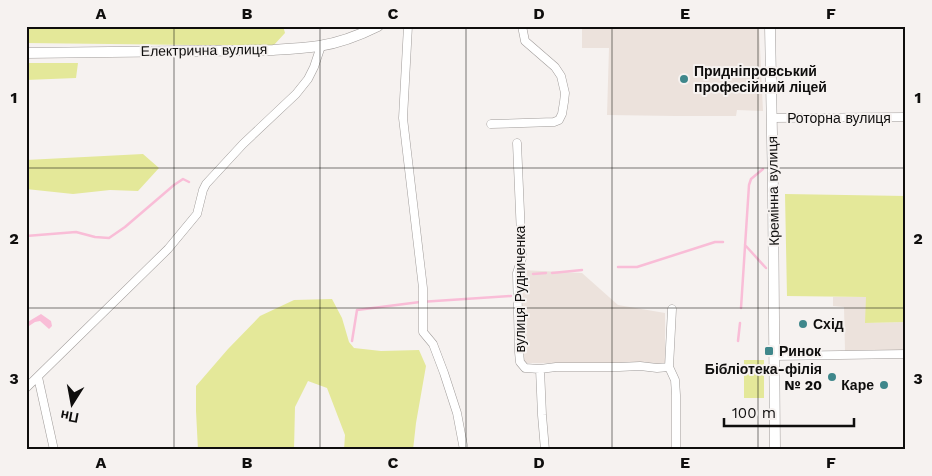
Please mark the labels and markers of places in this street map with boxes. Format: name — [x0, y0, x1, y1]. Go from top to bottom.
place label: Придніпровський професійний ліцей — [694, 63, 827, 95]
marker: Придніпровський професійний ліцей — [678, 73, 690, 85]
place label: Схід — [813, 316, 844, 332]
marker: Схід — [797, 318, 809, 330]
place label: Ринок — [779, 343, 822, 359]
marker: Ринок — [763, 345, 775, 357]
place label: Бібліотека-філія № 20 — [705, 361, 822, 393]
marker: Бібліотека-філія № 20 — [826, 371, 838, 383]
place label: Каре — [841, 377, 874, 393]
marker: Каре — [878, 379, 890, 391]

